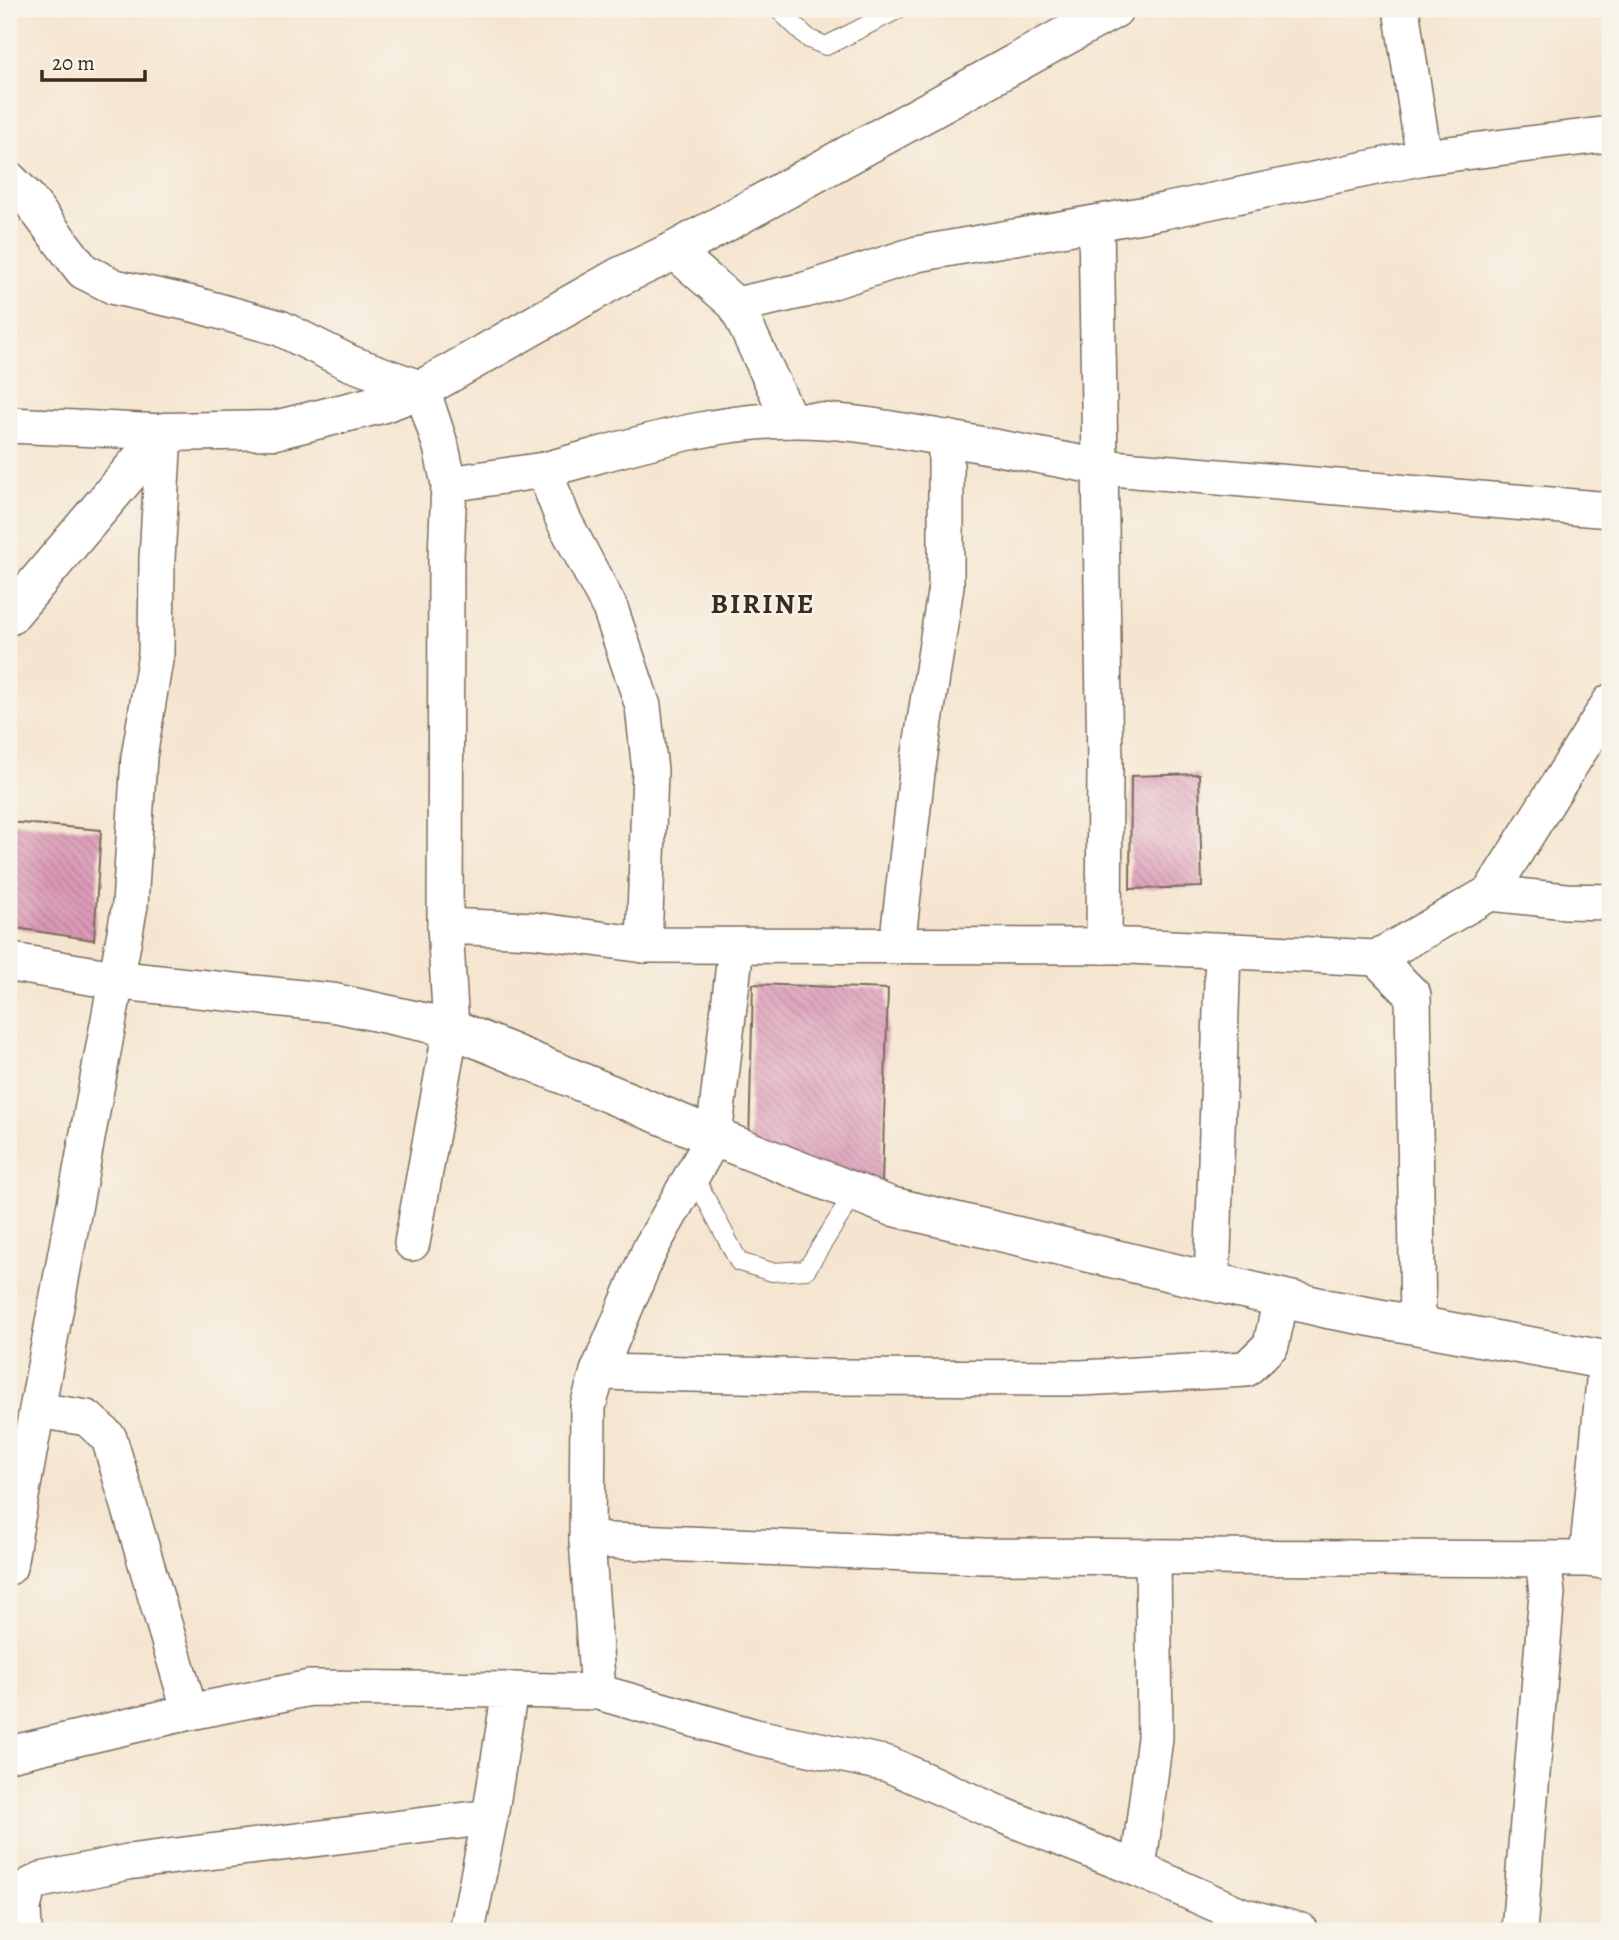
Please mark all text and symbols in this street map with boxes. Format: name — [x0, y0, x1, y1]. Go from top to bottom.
scale bar — [42, 38, 145, 82]
text: 20 m — [52, 49, 95, 77]
district label: BIRINE — [710, 585, 816, 623]

